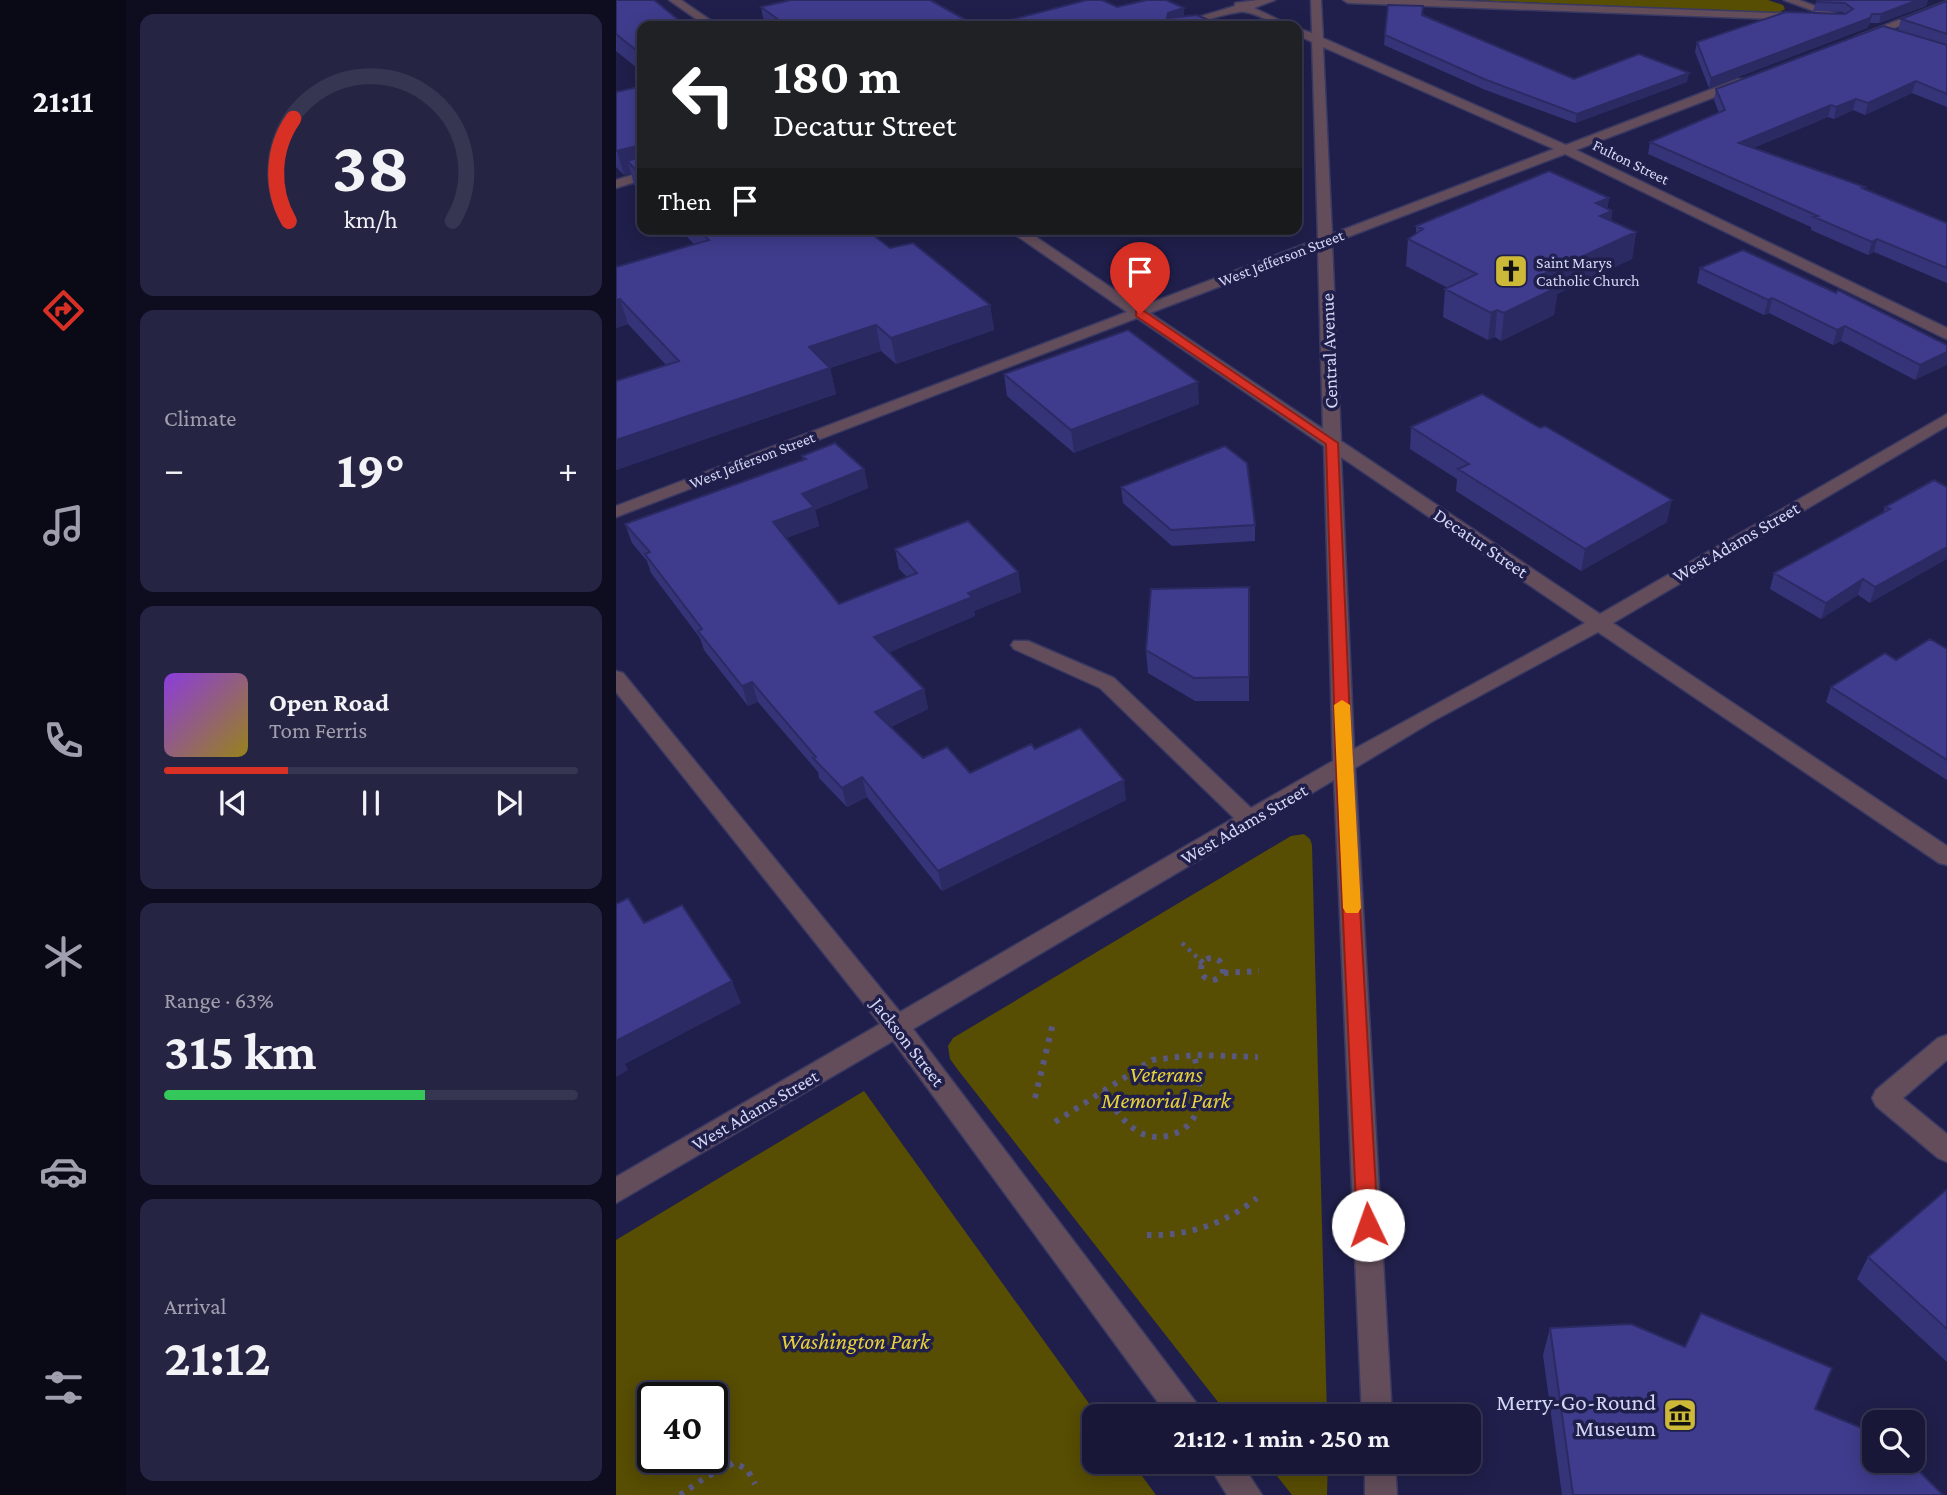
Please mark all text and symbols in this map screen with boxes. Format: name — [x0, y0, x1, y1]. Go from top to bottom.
icon: left — [658, 49, 749, 140]
text: 180 m — [773, 49, 901, 104]
text: 21:11 — [32, 83, 94, 119]
text: Decatur Street — [773, 107, 956, 143]
text: 38 — [332, 126, 410, 207]
street label: Fulton Street — [1590, 136, 1672, 188]
icon: arrive — [726, 182, 764, 220]
text: Then — [658, 187, 712, 216]
text: km/h — [344, 206, 398, 233]
street label: West Jefferson Street — [1216, 226, 1347, 291]
pin — [1110, 242, 1170, 314]
church icon: Saint Marys Catholic Church — [1492, 252, 1530, 290]
icon: arrive — [1121, 253, 1159, 291]
place label: Saint Marys Catholic Church — [1536, 254, 1640, 289]
icon: directions — [39, 286, 88, 335]
street label: Central Avenue — [1316, 293, 1342, 409]
text: Climate — [164, 405, 236, 431]
street label: West Jefferson Street — [687, 428, 818, 493]
text: 19° — [337, 440, 405, 498]
text: − — [164, 448, 184, 490]
text: + — [558, 448, 578, 490]
street label: West Adams Street — [1669, 497, 1804, 587]
icon: music — [39, 501, 88, 550]
street label: Decatur Street — [1430, 504, 1533, 583]
text: Open Road — [269, 688, 389, 717]
icon: phone — [39, 716, 88, 765]
text: Tom Ferris — [269, 717, 367, 743]
street label: West Adams Street — [1177, 779, 1312, 869]
icon: previous — [214, 784, 252, 822]
icon: pause — [352, 784, 390, 822]
icon: next — [490, 784, 528, 822]
icon: climate — [39, 932, 88, 981]
text: Range · 63% — [164, 987, 274, 1013]
street label: Jackson Street — [866, 992, 949, 1091]
text: 315 km — [164, 1022, 317, 1080]
park label: Veterans Memorial Park — [1100, 1061, 1232, 1113]
street label: West Adams Street — [688, 1065, 823, 1155]
icon: car — [39, 1147, 88, 1196]
position arrow — [1331, 1188, 1405, 1262]
text: Arrival — [164, 1293, 227, 1319]
text: 21:12 — [164, 1328, 270, 1386]
park label: Washington Park — [780, 1328, 931, 1354]
icon: filters — [39, 1363, 88, 1412]
speed limit sign: 40 — [637, 1382, 728, 1473]
place label: Merry-Go-Round Museum — [1496, 1389, 1656, 1441]
museum icon: Merry-Go-Round Museum — [1661, 1396, 1699, 1434]
map controls — [1862, 1410, 1925, 1473]
button: search — [1862, 1410, 1925, 1473]
text: 21:12 · 1 min · 250 m — [1173, 1424, 1390, 1453]

